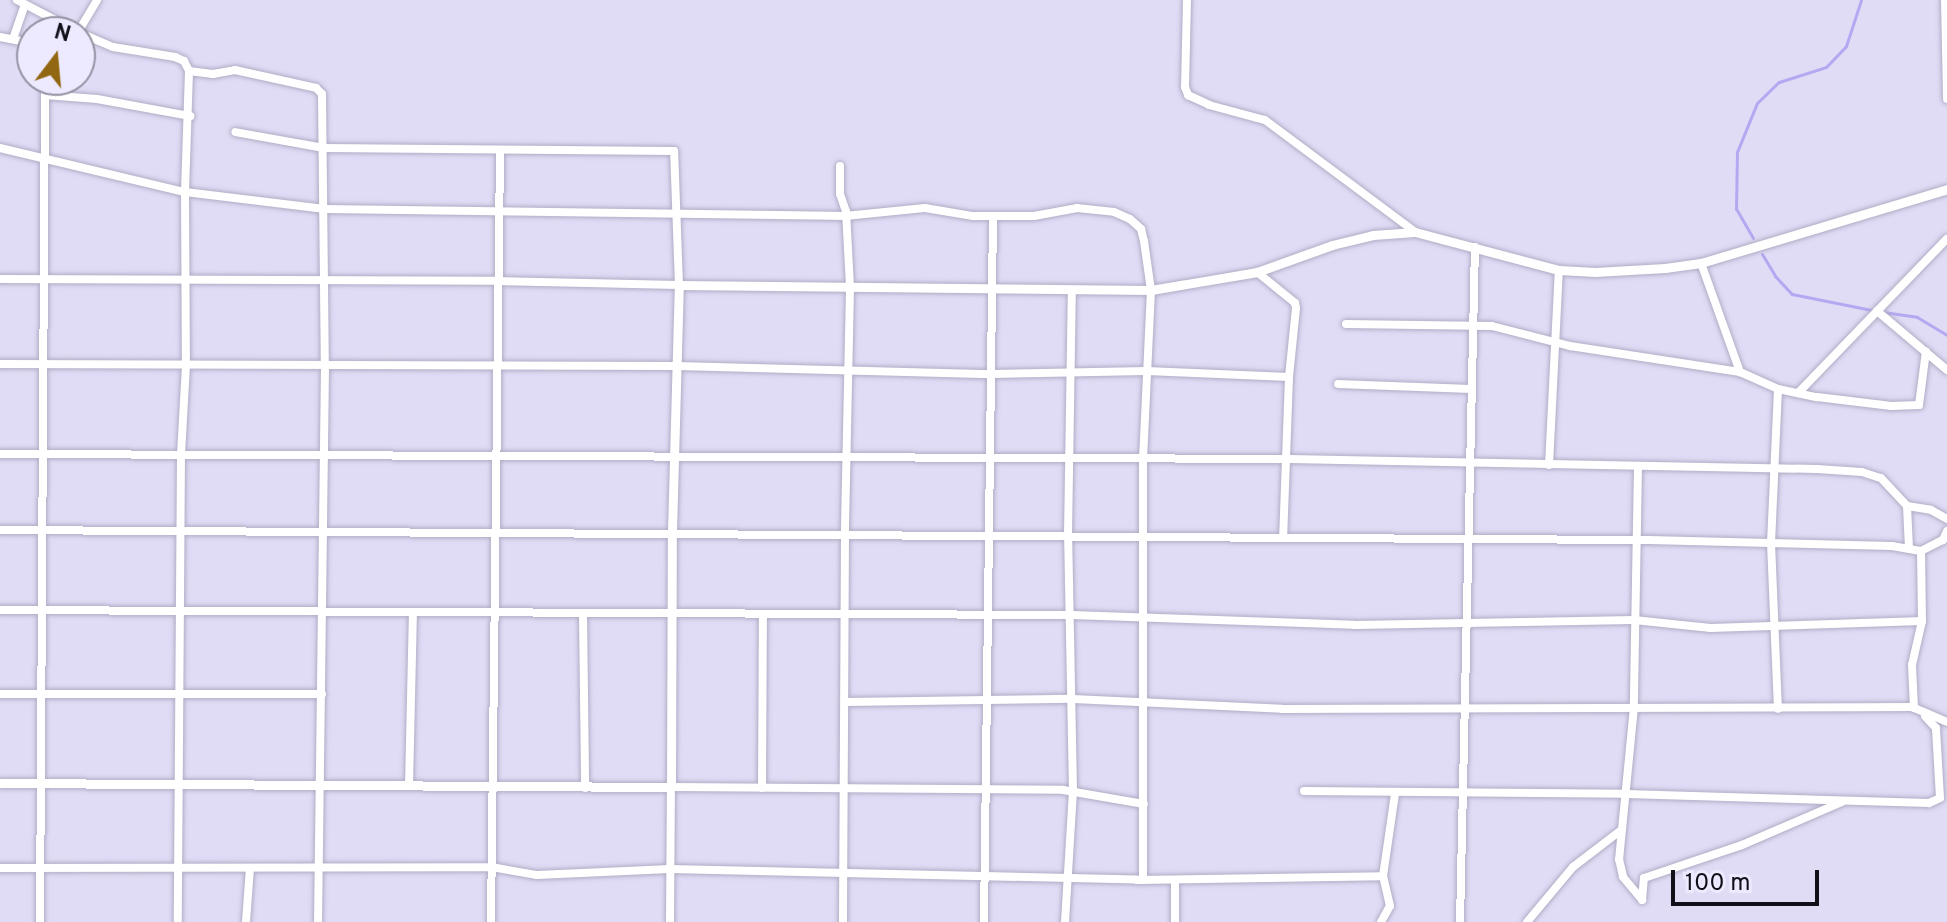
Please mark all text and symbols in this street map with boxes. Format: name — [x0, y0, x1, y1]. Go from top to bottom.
north arrow — [16, 16, 96, 96]
text: N — [51, 19, 74, 50]
scale bar — [1675, 854, 1823, 904]
text: 100 m — [1685, 869, 1751, 899]

